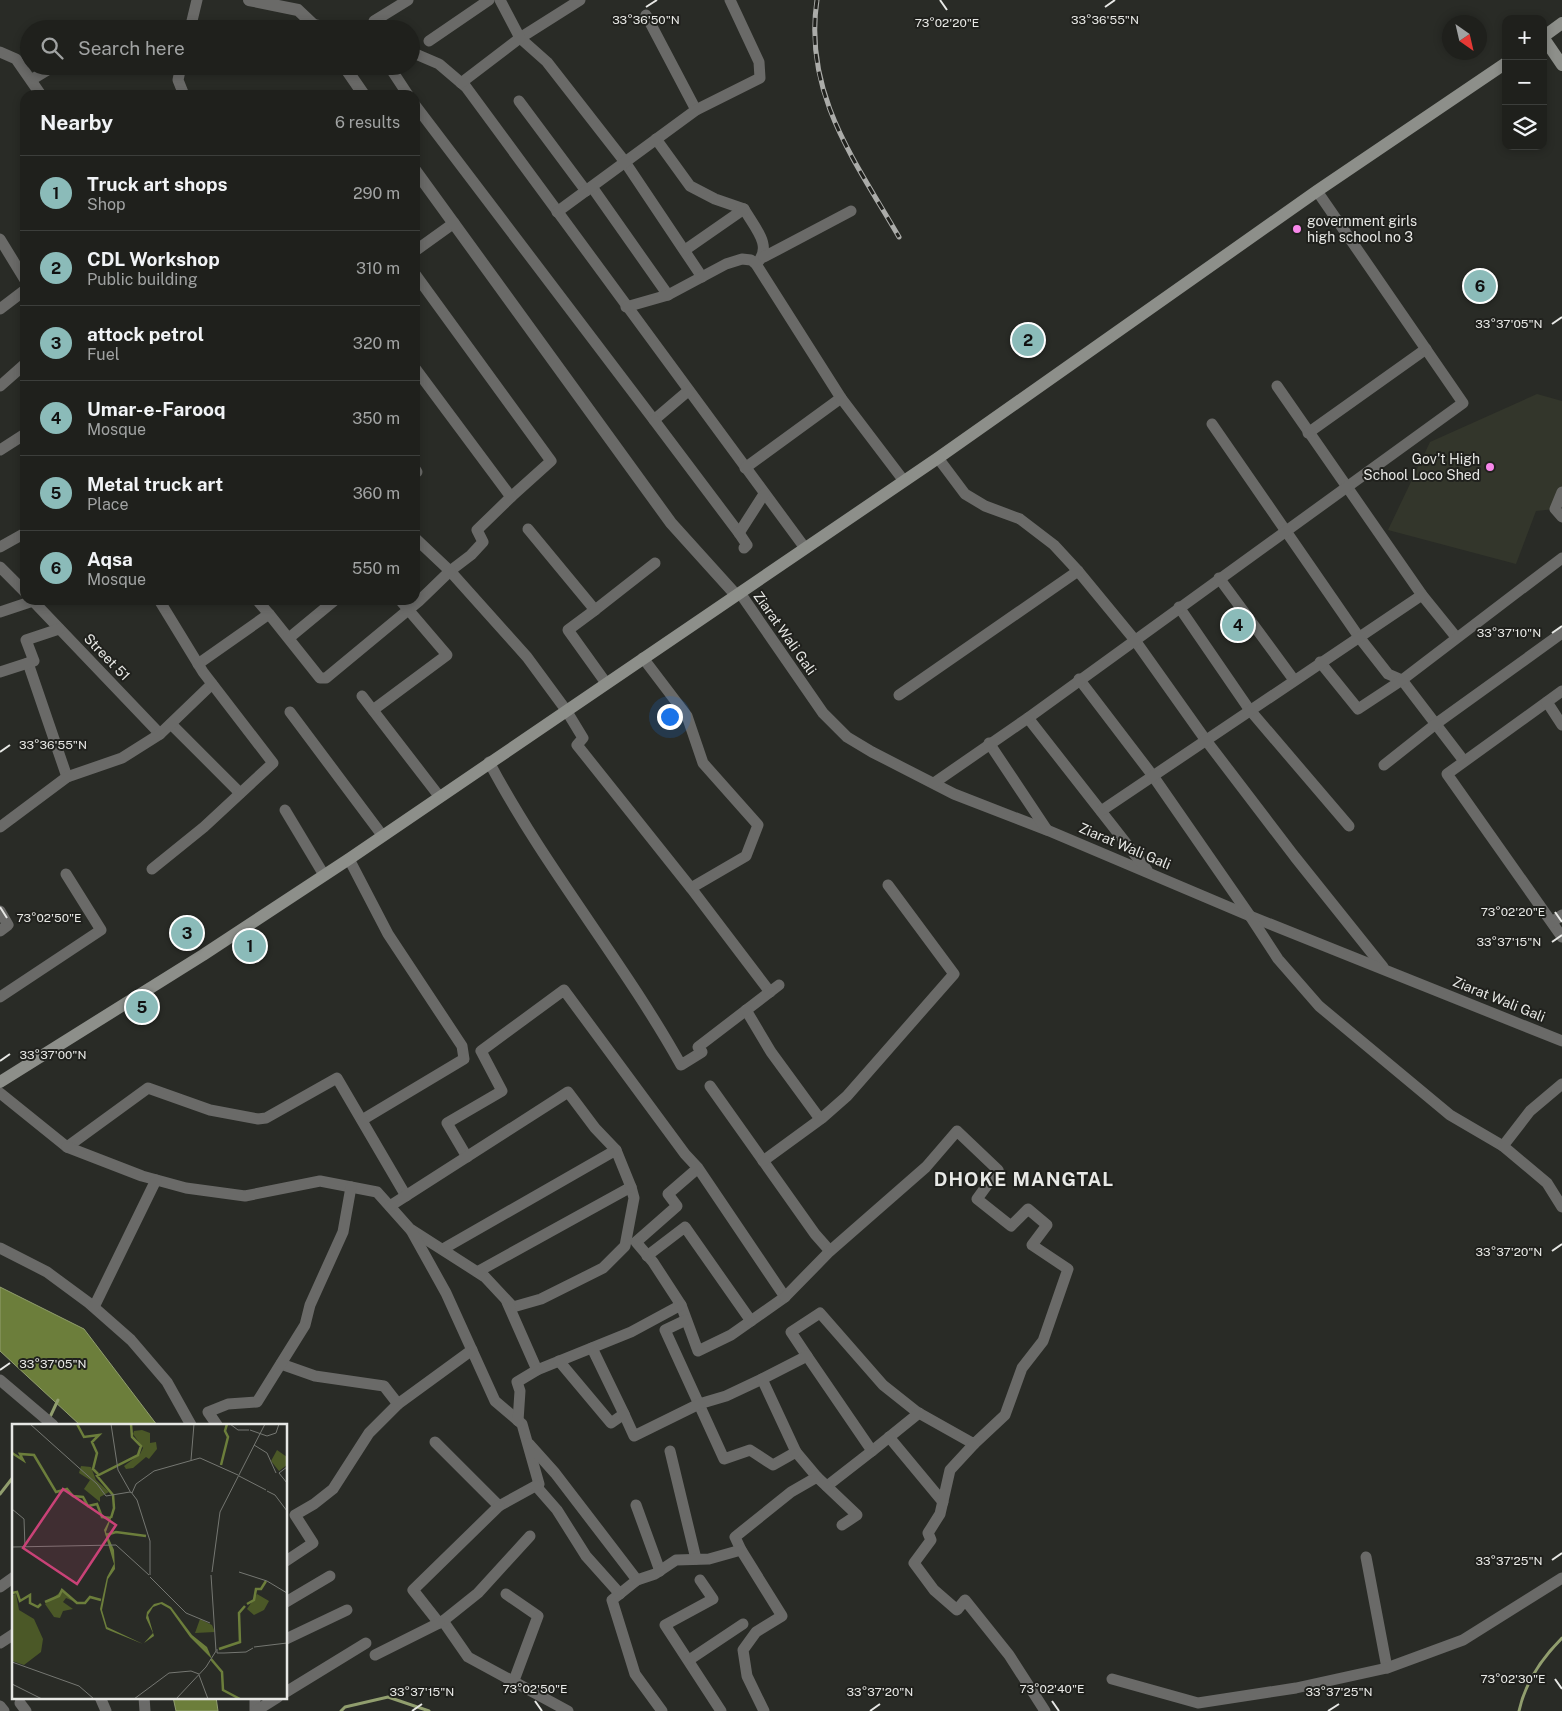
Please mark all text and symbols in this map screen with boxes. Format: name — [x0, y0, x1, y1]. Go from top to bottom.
text: 33°36'50"N — [612, 13, 680, 27]
text: 33°36'55"N — [1071, 13, 1139, 27]
north arrow — [1442, 15, 1487, 60]
map controls — [1502, 15, 1547, 150]
button: + — [1502, 15, 1547, 60]
text: 73°02'20"E — [915, 16, 979, 30]
search box — [20, 20, 420, 75]
icon: search — [38, 34, 66, 62]
text: Search here — [78, 37, 185, 59]
button: − — [1502, 60, 1547, 105]
button: layers — [1502, 105, 1547, 150]
text: Nearby — [40, 110, 113, 135]
text: 6 results — [335, 113, 400, 132]
text: Truck art shops — [87, 173, 228, 195]
text: 1 — [53, 184, 59, 203]
text: 290 m — [353, 184, 400, 203]
text: Shop — [87, 195, 126, 214]
place label: government girls high school no 3 — [1307, 213, 1417, 245]
marker: government girls high school no 3 — [1291, 223, 1303, 235]
text: CDL Workshop — [87, 248, 220, 270]
text: 2 — [51, 259, 61, 278]
text: 310 m — [356, 259, 400, 278]
pin: 6 — [1464, 267, 1496, 305]
text: Public building — [87, 270, 198, 289]
text: 33°37'05"N — [1475, 317, 1543, 331]
pin: 2 — [1012, 321, 1044, 359]
text: attock petrol — [87, 323, 204, 345]
text: 3 — [51, 334, 61, 353]
text: 320 m — [353, 334, 400, 353]
text: Fuel — [87, 345, 120, 364]
text: Umar-e-Farooq — [87, 398, 226, 420]
text: 4 — [51, 409, 61, 428]
text: 350 m — [352, 409, 400, 428]
text: Mosque — [87, 420, 146, 439]
place label: Gov't High School Loco Shed — [1363, 451, 1480, 483]
marker: Gov't High School Loco Shed — [1484, 461, 1496, 473]
text: Metal truck art — [87, 473, 223, 495]
text: 5 — [51, 484, 61, 503]
text: 360 m — [353, 484, 400, 503]
text: Place — [87, 495, 129, 514]
text: Aqsa — [87, 548, 133, 570]
text: 6 — [51, 559, 61, 578]
text: 550 m — [352, 559, 400, 578]
text: Mosque — [87, 570, 146, 589]
street label: Ziarat Wali Gali — [750, 588, 820, 678]
pin: 4 — [1222, 606, 1254, 644]
text: 33°37'10"N — [1477, 626, 1541, 640]
street label: Street 51 — [81, 630, 133, 684]
your location — [657, 704, 683, 730]
text: 33°36'55"N — [19, 738, 87, 752]
street label: Ziarat Wali Gali — [1077, 819, 1173, 873]
text: 73°02'20"E — [1481, 905, 1545, 919]
text: 73°02'50"E — [16, 911, 82, 925]
pin: 3 — [171, 914, 203, 952]
pin: 1 — [234, 927, 266, 965]
text: 33°37'15"N — [1477, 935, 1541, 949]
street label: Ziarat Wali Gali — [1450, 973, 1548, 1025]
pin: 5 — [126, 988, 158, 1026]
text: 33°37'00"N — [20, 1048, 86, 1062]
district label: DHOKE MANGTAL — [934, 1168, 1114, 1190]
text: 33°37'20"N — [1476, 1245, 1542, 1259]
text: 33°37'05"N — [19, 1357, 87, 1371]
inset map — [12, 1424, 288, 1698]
text: 33°37'25"N — [1475, 1554, 1543, 1568]
text: 73°02'30"E — [1481, 1672, 1545, 1686]
text: 73°02'50"E — [502, 1682, 568, 1696]
text: 73°02'40"E — [1020, 1682, 1085, 1696]
text: 33°37'15"N — [390, 1685, 454, 1699]
text: 33°37'20"N — [847, 1685, 913, 1699]
text: 33°37'25"N — [1305, 1685, 1373, 1699]

